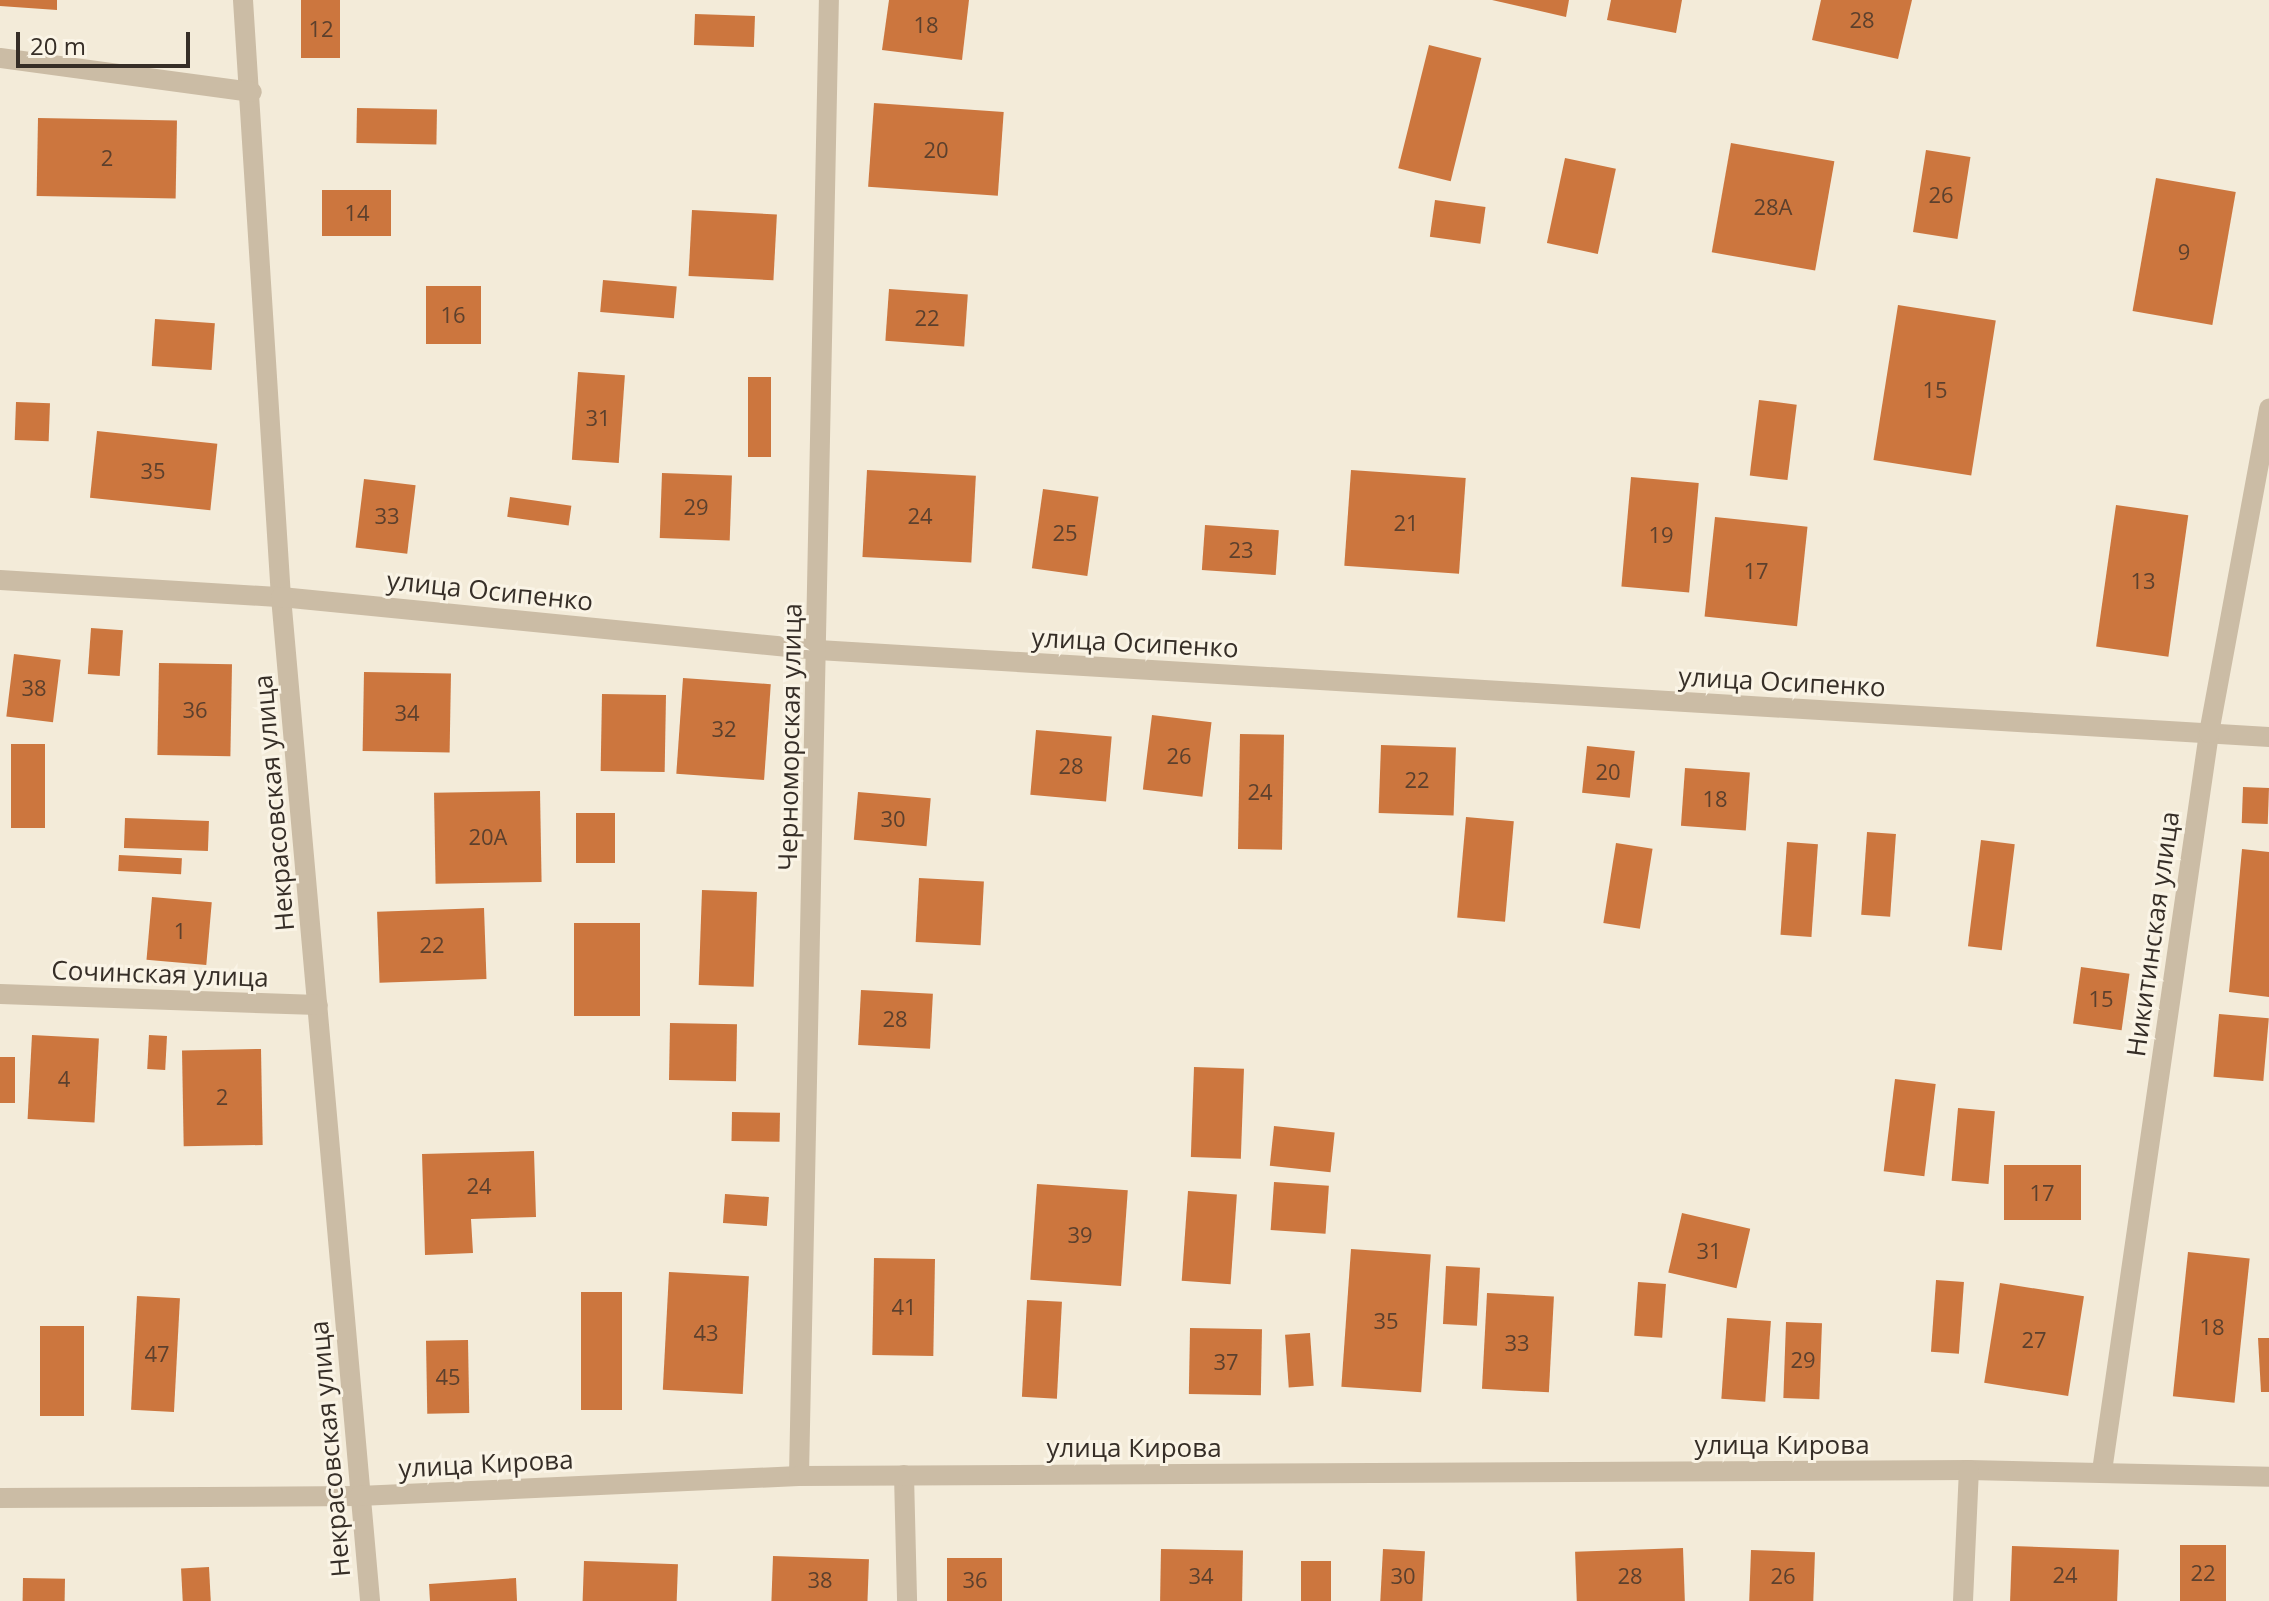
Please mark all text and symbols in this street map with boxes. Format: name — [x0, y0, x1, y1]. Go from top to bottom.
house number: 28 — [1849, 7, 1875, 33]
house number: 18 — [913, 12, 939, 38]
scale bar — [20, 16, 194, 66]
house number: 12 — [308, 16, 334, 42]
text: 20 m — [30, 29, 86, 62]
house number: 20 — [923, 137, 949, 163]
house number: 2 — [101, 145, 113, 171]
house number: 26 — [1928, 182, 1954, 208]
house number: 28А — [1753, 194, 1793, 220]
house number: 14 — [344, 200, 370, 226]
house number: 9 — [2178, 239, 2190, 265]
house number: 16 — [440, 302, 466, 328]
house number: 22 — [914, 305, 940, 331]
house number: 15 — [1922, 377, 1948, 403]
house number: 31 — [585, 405, 611, 431]
house number: 35 — [140, 458, 166, 484]
house number: 29 — [683, 494, 709, 520]
house number: 33 — [374, 503, 400, 529]
house number: 24 — [907, 503, 933, 529]
house number: 21 — [1393, 510, 1419, 536]
house number: 25 — [1052, 520, 1078, 546]
house number: 19 — [1648, 522, 1674, 548]
house number: 23 — [1228, 537, 1254, 563]
house number: 17 — [1743, 558, 1769, 584]
street label: улица Осипенко — [385, 565, 595, 617]
house number: 13 — [2130, 568, 2156, 594]
street label: Черноморская улица — [772, 603, 808, 871]
street label: улица Осипенко — [1031, 622, 1239, 664]
street label: улица Осипенко — [1678, 661, 1886, 703]
street label: Некрасовская улица — [247, 674, 301, 932]
house number: 38 — [21, 675, 47, 701]
house number: 36 — [182, 697, 208, 723]
house number: 34 — [394, 700, 420, 726]
house number: 32 — [711, 716, 737, 742]
house number: 26 — [1166, 743, 1192, 769]
house number: 28 — [1058, 753, 1084, 779]
house number: 20 — [1595, 759, 1621, 785]
house number: 22 — [1404, 767, 1430, 793]
house number: 24 — [1247, 779, 1273, 805]
house number: 18 — [1702, 786, 1728, 812]
house number: 30 — [880, 806, 906, 832]
street label: Никитинская улица — [2120, 809, 2186, 1059]
house number: 20А — [468, 824, 508, 850]
house number: 1 — [174, 918, 186, 944]
house number: 22 — [419, 932, 445, 958]
street label: Сочинская улица — [51, 955, 269, 993]
house number: 15 — [2088, 986, 2114, 1012]
house number: 28 — [882, 1006, 908, 1032]
house number: 4 — [58, 1066, 70, 1092]
house number: 2 — [216, 1084, 228, 1110]
house number: 24 — [466, 1173, 492, 1199]
house number: 17 — [2029, 1180, 2055, 1206]
house number: 39 — [1067, 1222, 1093, 1248]
house number: 31 — [1696, 1238, 1722, 1264]
house number: 41 — [891, 1294, 917, 1320]
house number: 35 — [1373, 1308, 1399, 1334]
house number: 18 — [2199, 1314, 2225, 1340]
street label: Некрасовская улица — [303, 1320, 357, 1578]
house number: 43 — [693, 1320, 719, 1346]
house number: 27 — [2021, 1327, 2047, 1353]
house number: 33 — [1504, 1330, 1530, 1356]
house number: 47 — [144, 1341, 170, 1367]
house number: 29 — [1790, 1347, 1816, 1373]
house number: 37 — [1213, 1349, 1239, 1375]
house number: 45 — [435, 1364, 461, 1390]
street label: улица Кирова — [1694, 1429, 1870, 1461]
street label: улица Кирова — [1046, 1432, 1222, 1464]
street label: улица Кирова — [398, 1444, 574, 1484]
house number: 22 — [2190, 1560, 2216, 1586]
house number: 24 — [2052, 1562, 2078, 1588]
house number: 34 — [1188, 1563, 1214, 1589]
house number: 30 — [1390, 1563, 1416, 1589]
house number: 28 — [1617, 1563, 1643, 1589]
house number: 26 — [1770, 1563, 1796, 1589]
house number: 38 — [807, 1567, 833, 1593]
house number: 36 — [962, 1567, 988, 1593]

